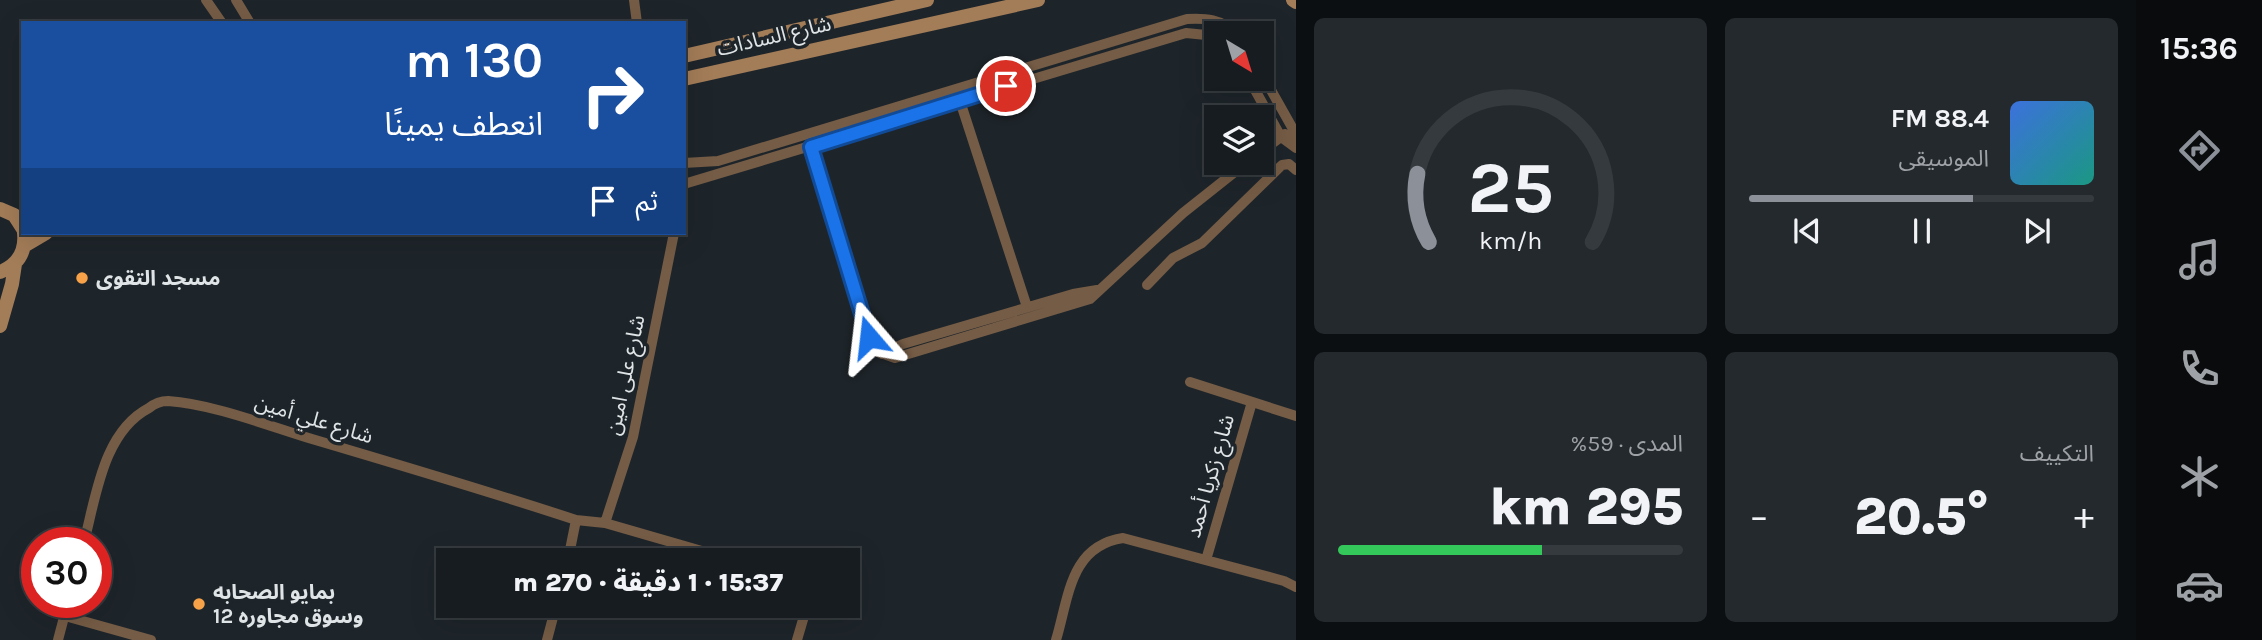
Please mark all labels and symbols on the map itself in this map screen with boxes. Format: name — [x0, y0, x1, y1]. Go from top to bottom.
street label: شارع السادات — [715, 11, 834, 64]
north arrow — [1204, 21, 1274, 91]
pin — [976, 56, 1036, 116]
place label: مسجد التقوى — [96, 266, 221, 290]
marker: مسجد التقوى — [74, 270, 90, 286]
position arrow — [832, 300, 906, 374]
street label: شارع على امين — [601, 313, 652, 438]
street label: شارع علي أمين — [251, 389, 376, 452]
street label: شارع زكريا أحمد — [1180, 411, 1242, 541]
speed limit sign: 30 — [21, 527, 112, 618]
place label: بمايو الصحابه وسوق مجاوره 12 — [213, 580, 363, 628]
marker: بمايو الصحابه وسوق مجاوره 12 — [191, 596, 207, 612]

